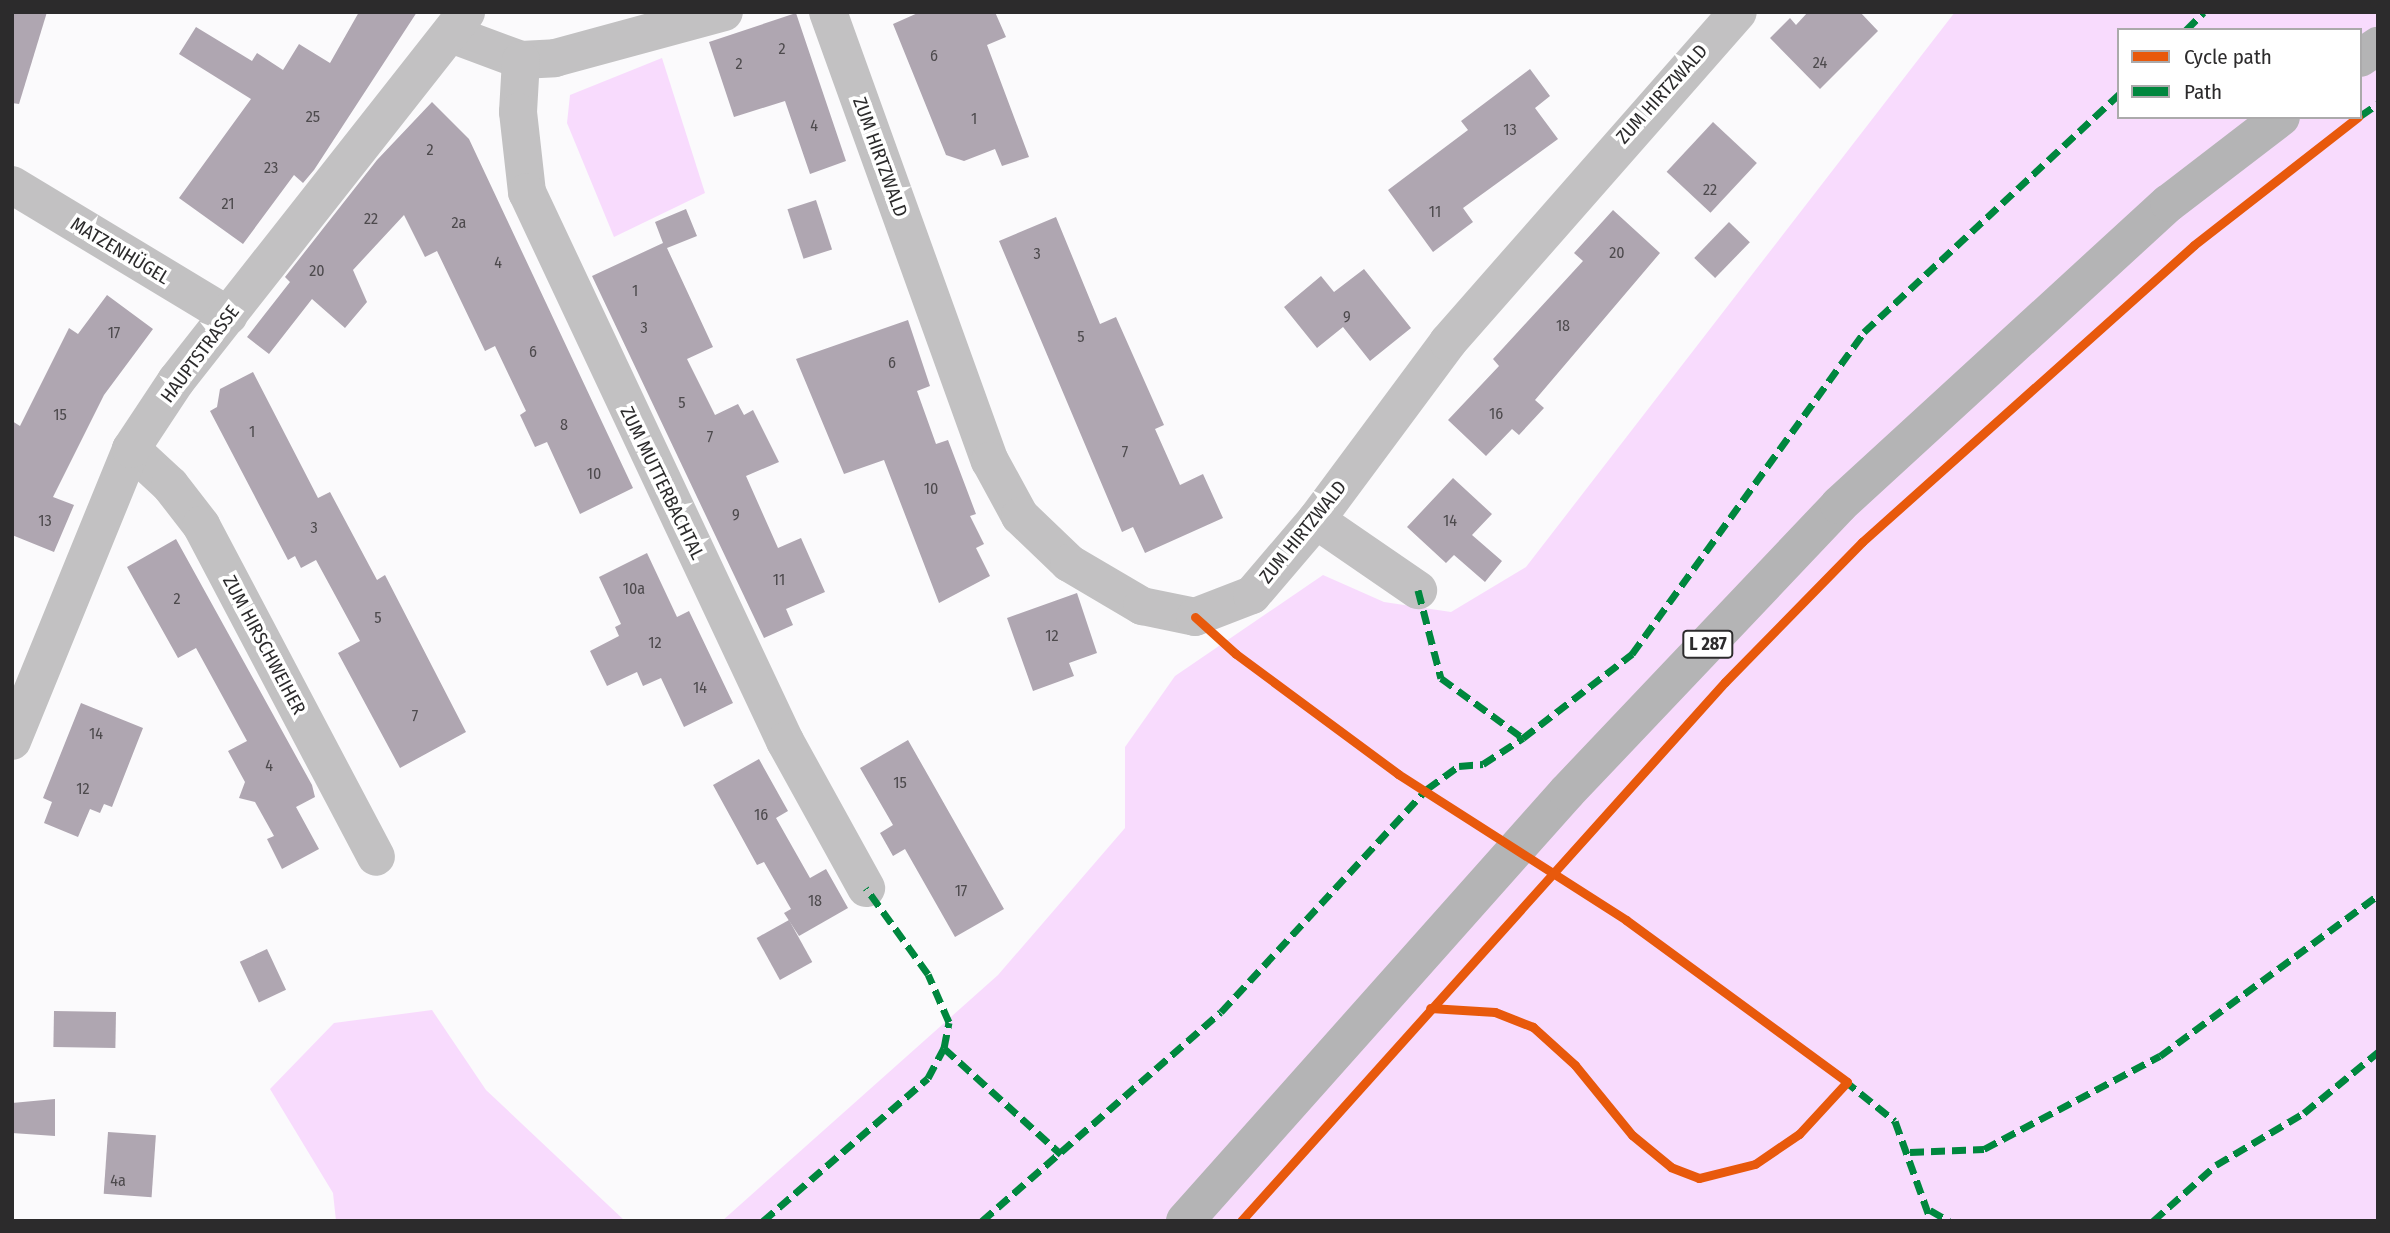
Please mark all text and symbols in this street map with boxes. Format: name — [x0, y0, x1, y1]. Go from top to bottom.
legend — [2117, 28, 2362, 119]
house number: 2 — [778, 39, 786, 59]
street label: ZUM HIRTZWALD — [1612, 40, 1712, 148]
text: Cycle path — [2184, 44, 2272, 70]
house number: 6 — [930, 46, 938, 66]
house number: 24 — [1813, 53, 1827, 73]
house number: 2 — [735, 54, 743, 74]
text: Path — [2184, 79, 2222, 105]
street label: ZUM HIRTZWALD — [848, 94, 912, 220]
house number: 25 — [306, 107, 320, 127]
house number: 1 — [971, 109, 977, 129]
house number: 4 — [810, 116, 818, 136]
house number: 13 — [1503, 120, 1517, 140]
house number: 2 — [426, 140, 434, 160]
house number: 23 — [264, 158, 278, 178]
house number: 22 — [1703, 180, 1717, 200]
house number: 21 — [222, 194, 234, 214]
house number: 11 — [1429, 202, 1441, 222]
house number: 22 — [364, 209, 378, 229]
street label: MATZENHÜGEL — [66, 213, 174, 289]
house number: 2a — [452, 213, 466, 233]
house number: 20 — [1609, 243, 1625, 263]
house number: 3 — [1033, 244, 1041, 264]
house number: 4 — [494, 253, 502, 273]
house number: 20 — [309, 261, 325, 281]
house number: 1 — [632, 281, 638, 301]
street label: HAUPTSTRASSE — [156, 301, 244, 407]
house number: 9 — [1343, 307, 1351, 327]
house number: 18 — [1556, 316, 1570, 336]
house number: 3 — [640, 318, 648, 338]
house number: 17 — [108, 323, 120, 343]
house number: 5 — [1077, 327, 1085, 347]
house number: 6 — [529, 342, 537, 362]
house number: 6 — [888, 353, 896, 373]
house number: 5 — [678, 393, 686, 413]
street label: ZUM MUTTERBACHTAL — [615, 403, 709, 563]
house number: 16 — [1489, 404, 1503, 424]
house number: 15 — [53, 405, 67, 425]
house number: 8 — [560, 415, 568, 435]
house number: 1 — [249, 422, 255, 442]
house number: 7 — [707, 427, 713, 447]
house number: 7 — [1122, 442, 1128, 462]
house number: 10 — [587, 464, 601, 484]
street label: ZUM HIRTZWALD — [1255, 476, 1351, 588]
house number: 10 — [924, 479, 938, 499]
house number: 9 — [732, 505, 740, 525]
house number: 13 — [38, 511, 52, 531]
house number: 14 — [1443, 511, 1457, 531]
house number: 3 — [310, 518, 318, 538]
house number: 11 — [773, 570, 785, 590]
street label: ZUM HIRSCHWEIHER — [218, 572, 310, 718]
house number: 10a — [623, 579, 645, 599]
house number: 2 — [173, 589, 181, 609]
house number: 5 — [374, 608, 382, 628]
house number: 12 — [1045, 626, 1059, 646]
road number: L 287 — [1682, 630, 1734, 658]
house number: 12 — [648, 633, 662, 653]
house number: 14 — [693, 678, 707, 698]
house number: 7 — [412, 706, 418, 726]
house number: 14 — [89, 724, 103, 744]
house number: 4 — [265, 756, 273, 776]
house number: 15 — [893, 773, 907, 793]
house number: 12 — [76, 779, 90, 799]
house number: 16 — [754, 805, 768, 825]
house number: 17 — [955, 881, 967, 901]
house number: 18 — [808, 891, 822, 911]
house number: 4a — [110, 1171, 126, 1191]

